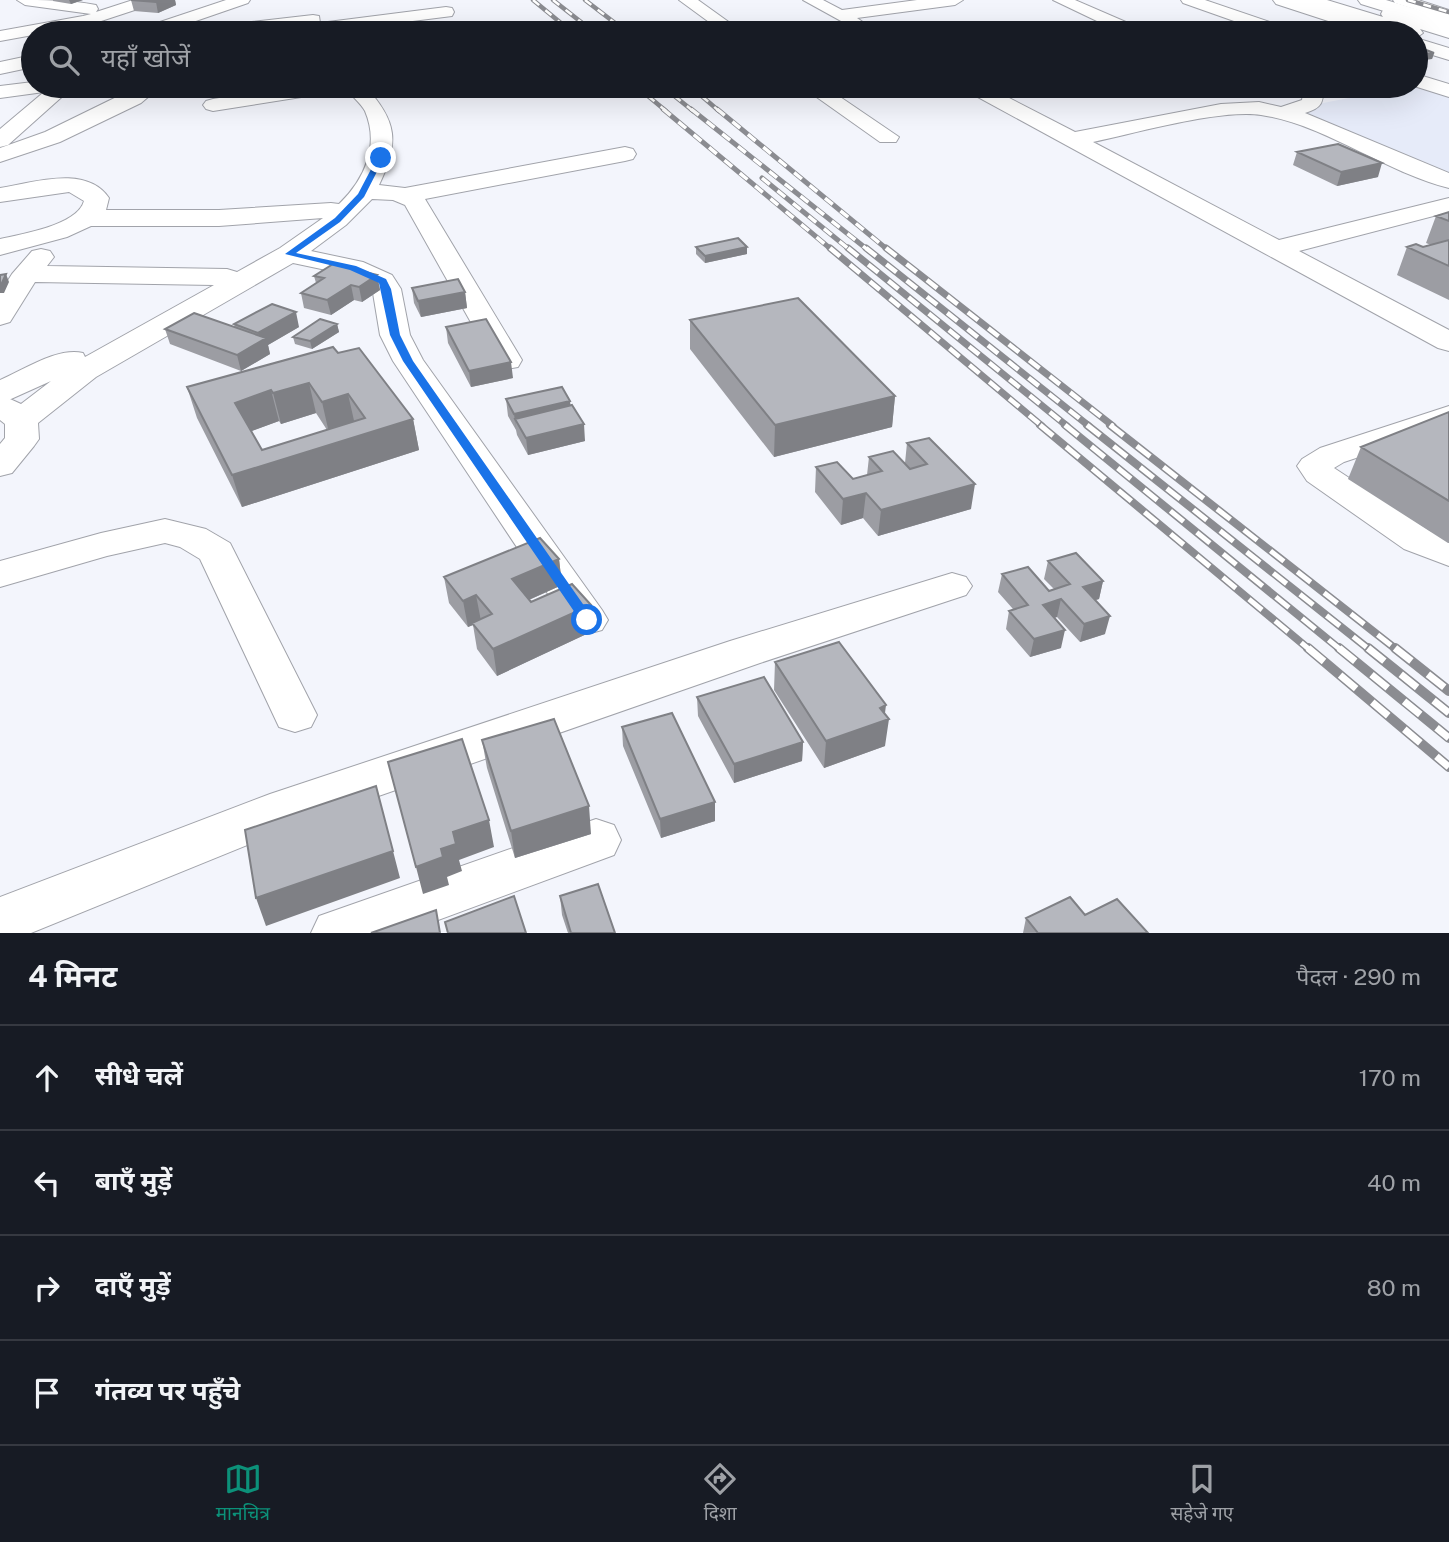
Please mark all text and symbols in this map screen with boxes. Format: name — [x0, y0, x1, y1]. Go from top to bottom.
search box — [21, 21, 1428, 98]
icon: search — [45, 41, 83, 79]
text: यहाँ खोजें — [101, 42, 190, 73]
route end — [365, 142, 396, 173]
route start — [571, 604, 602, 635]
text: 4 मिनट — [28, 958, 117, 994]
text: पैदल · 290 m — [1296, 963, 1421, 990]
icon: ahead — [28, 1059, 66, 1097]
text: सीधे चलें — [95, 1060, 183, 1091]
text: 170 m — [1359, 1064, 1421, 1091]
icon: left — [28, 1164, 66, 1202]
text: बाएँ मुड़ें — [95, 1165, 172, 1196]
text: 40 m — [1367, 1169, 1421, 1196]
icon: right — [28, 1269, 66, 1307]
text: दाएँ मुड़ें — [95, 1270, 171, 1301]
text: 80 m — [1367, 1274, 1421, 1301]
icon: arrive — [28, 1374, 66, 1412]
text: गंतव्य पर पहुँचे — [95, 1375, 240, 1406]
tab: मानचित्र — [216, 1460, 270, 1528]
tab: दिशा — [701, 1460, 739, 1528]
tab: सहेजे गए — [1170, 1460, 1233, 1528]

